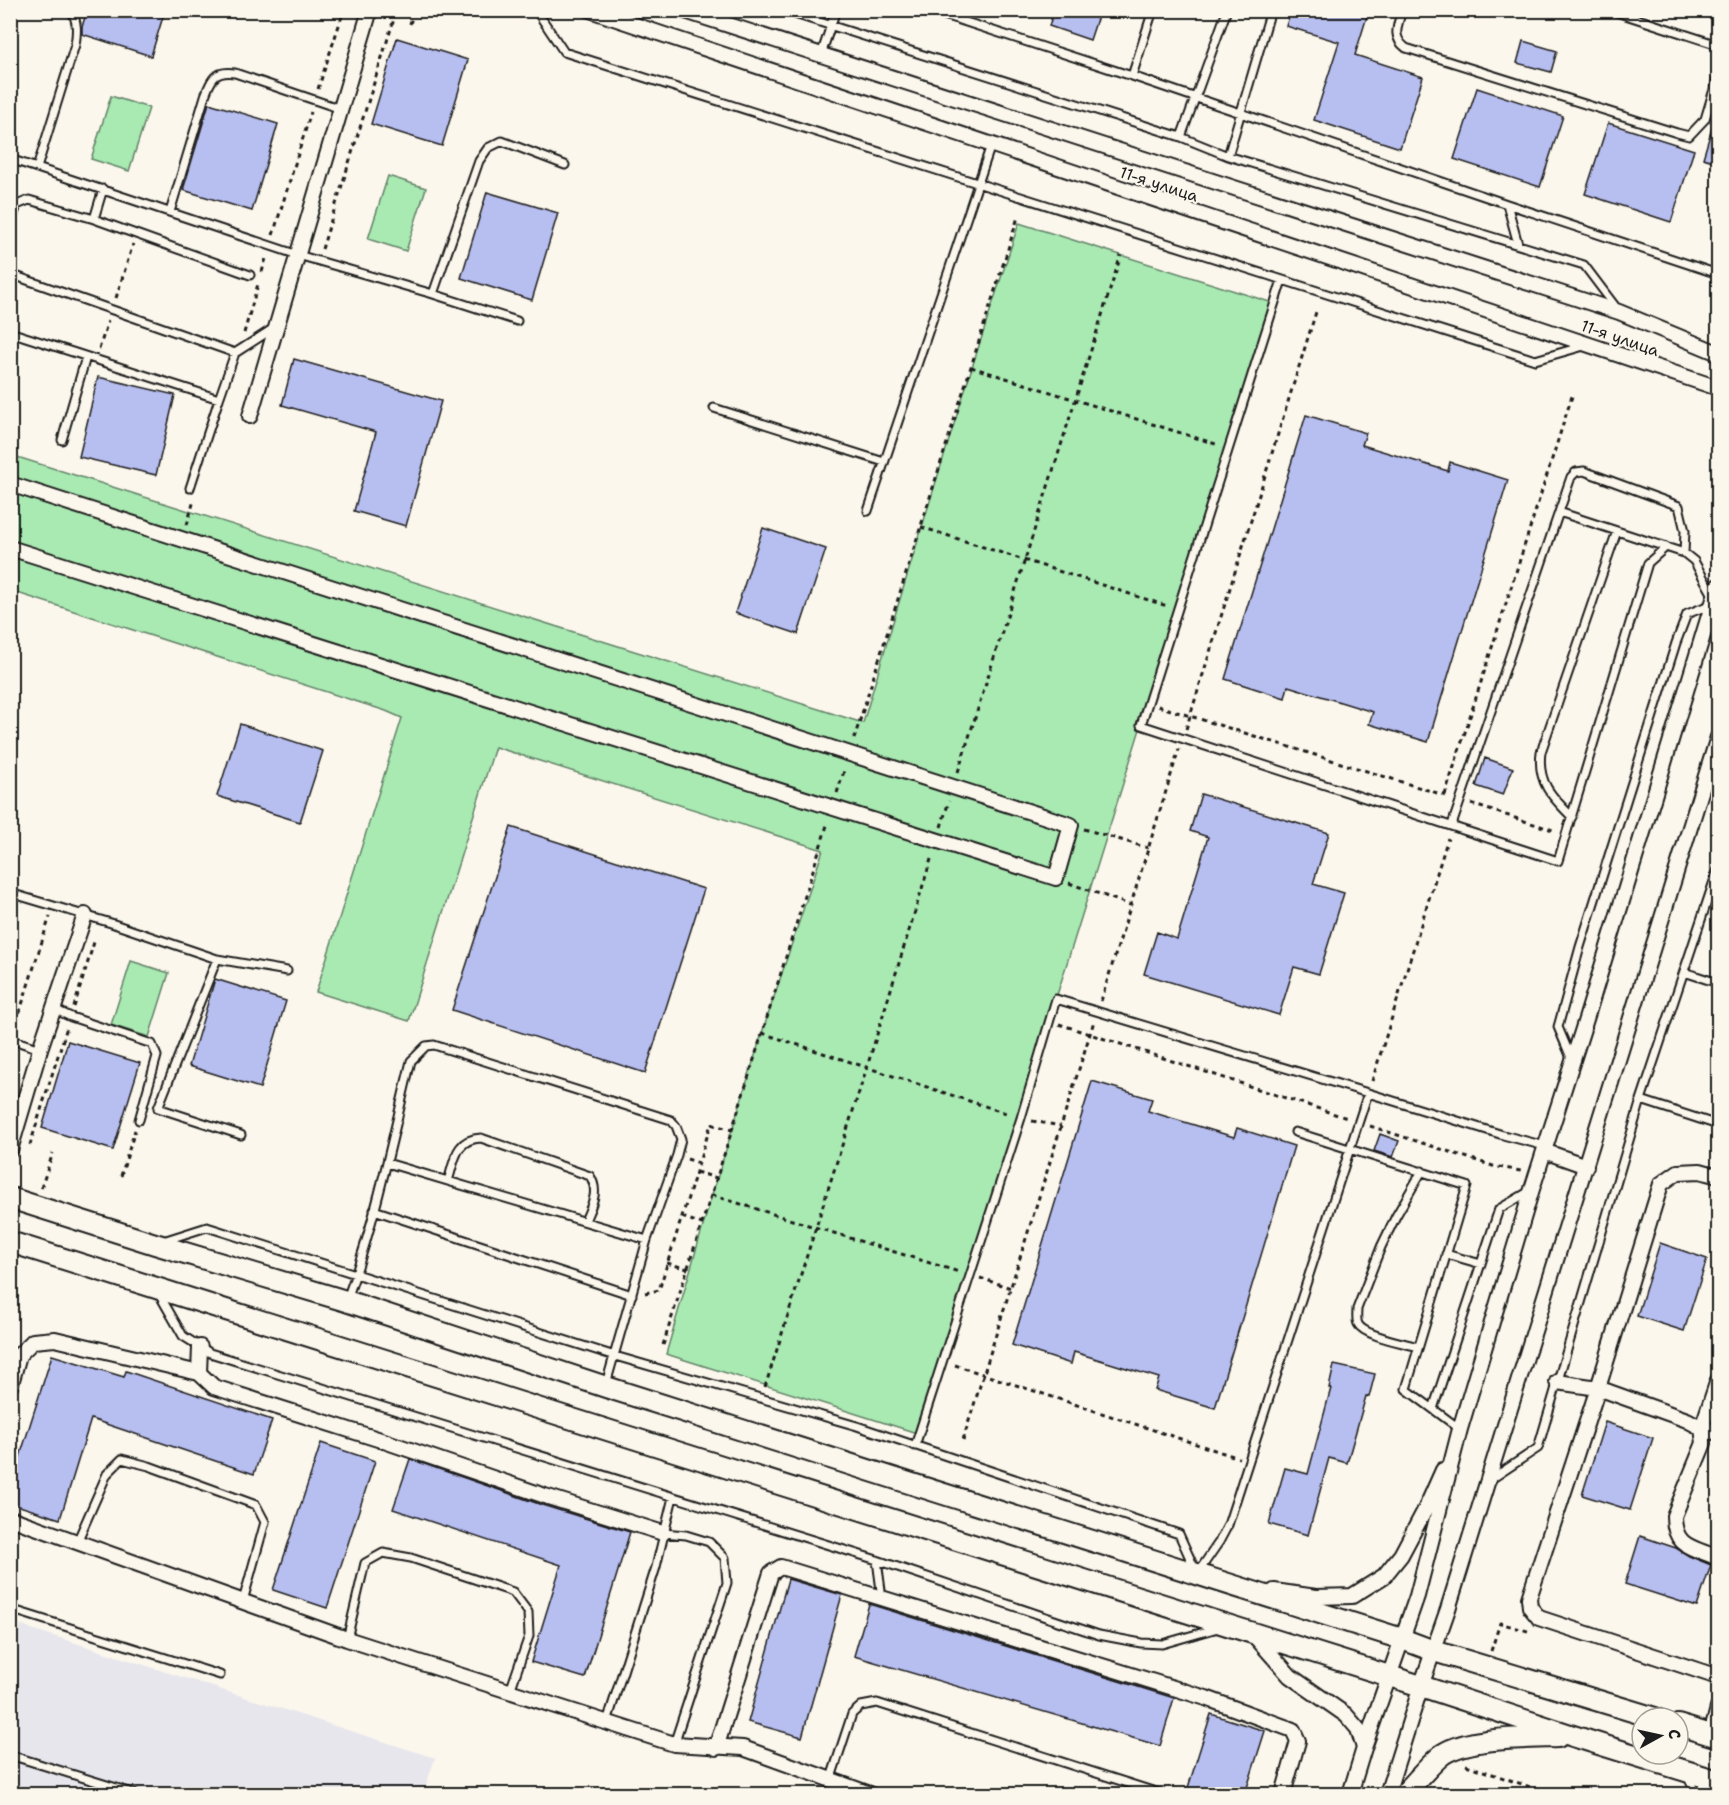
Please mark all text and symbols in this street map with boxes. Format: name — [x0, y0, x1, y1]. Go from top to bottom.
street label: 11-я улица — [1117, 161, 1201, 207]
street label: 11-я улица — [1578, 315, 1662, 361]
north arrow — [1630, 1706, 1690, 1766]
text: С — [1663, 1728, 1685, 1740]

